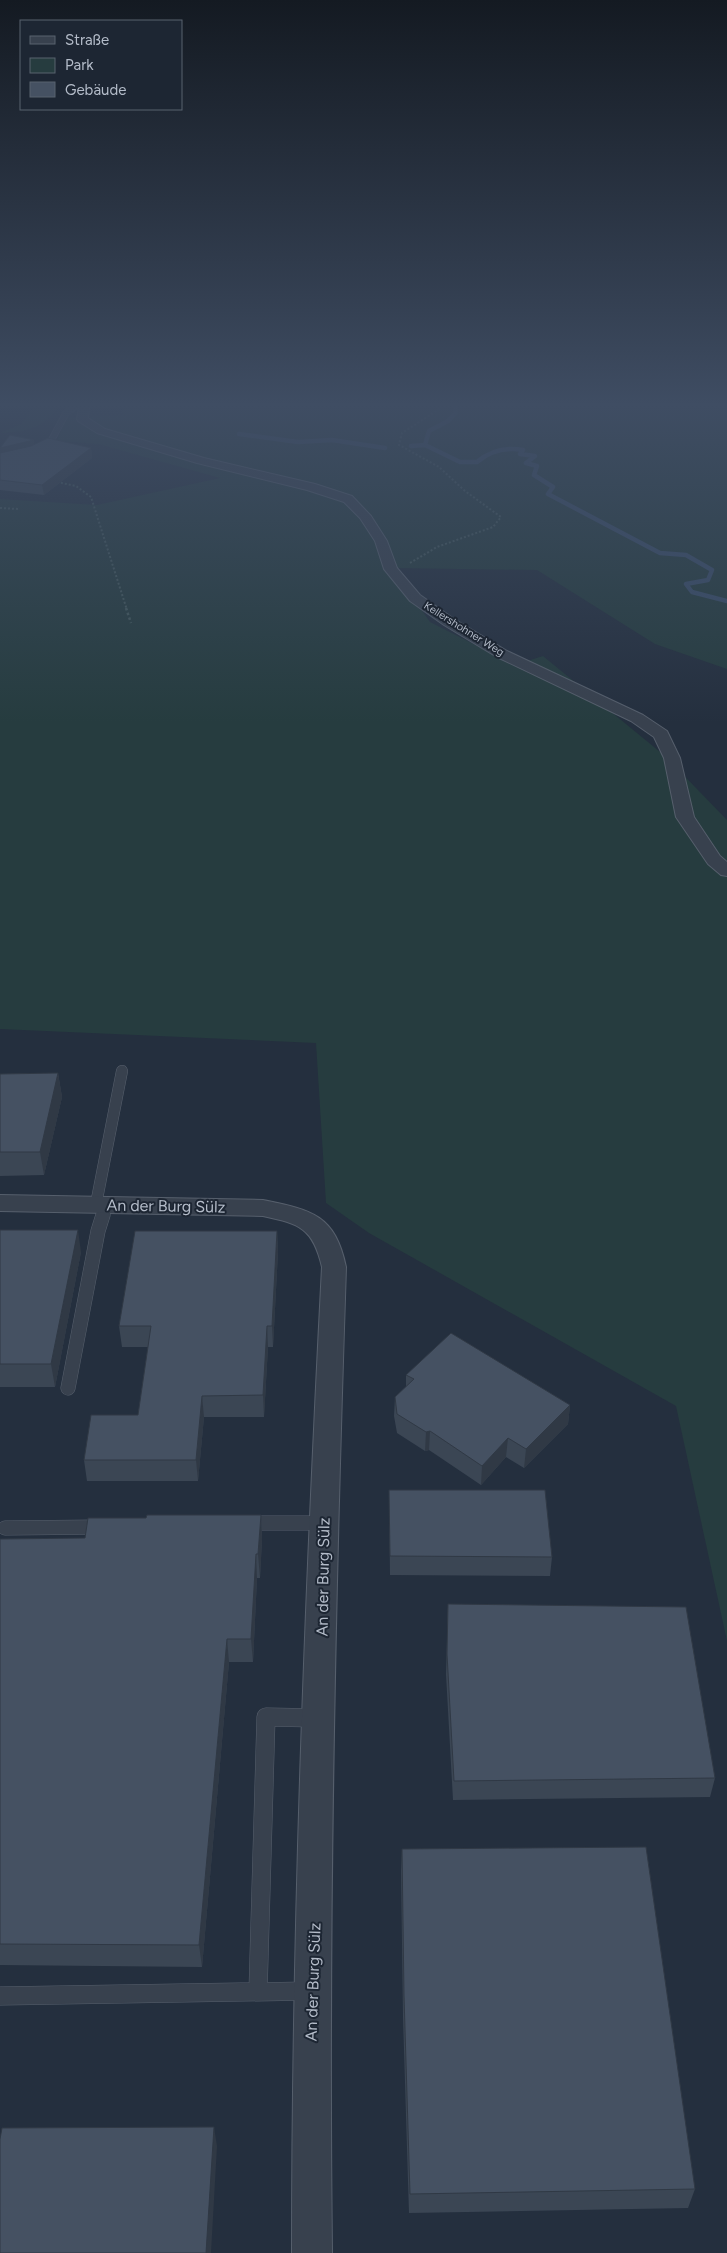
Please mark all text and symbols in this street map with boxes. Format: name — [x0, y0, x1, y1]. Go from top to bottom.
legend — [20, 20, 182, 110]
text: Straße — [65, 31, 109, 49]
text: Park — [65, 56, 94, 74]
text: Gebäude — [65, 81, 126, 99]
street label: Kellershohner Weg — [421, 599, 507, 659]
street label: An der Burg Sülz — [106, 1195, 226, 1217]
street label: An der Burg Sülz — [312, 1517, 334, 1637]
street label: An der Burg Sülz — [301, 1922, 325, 2042]

